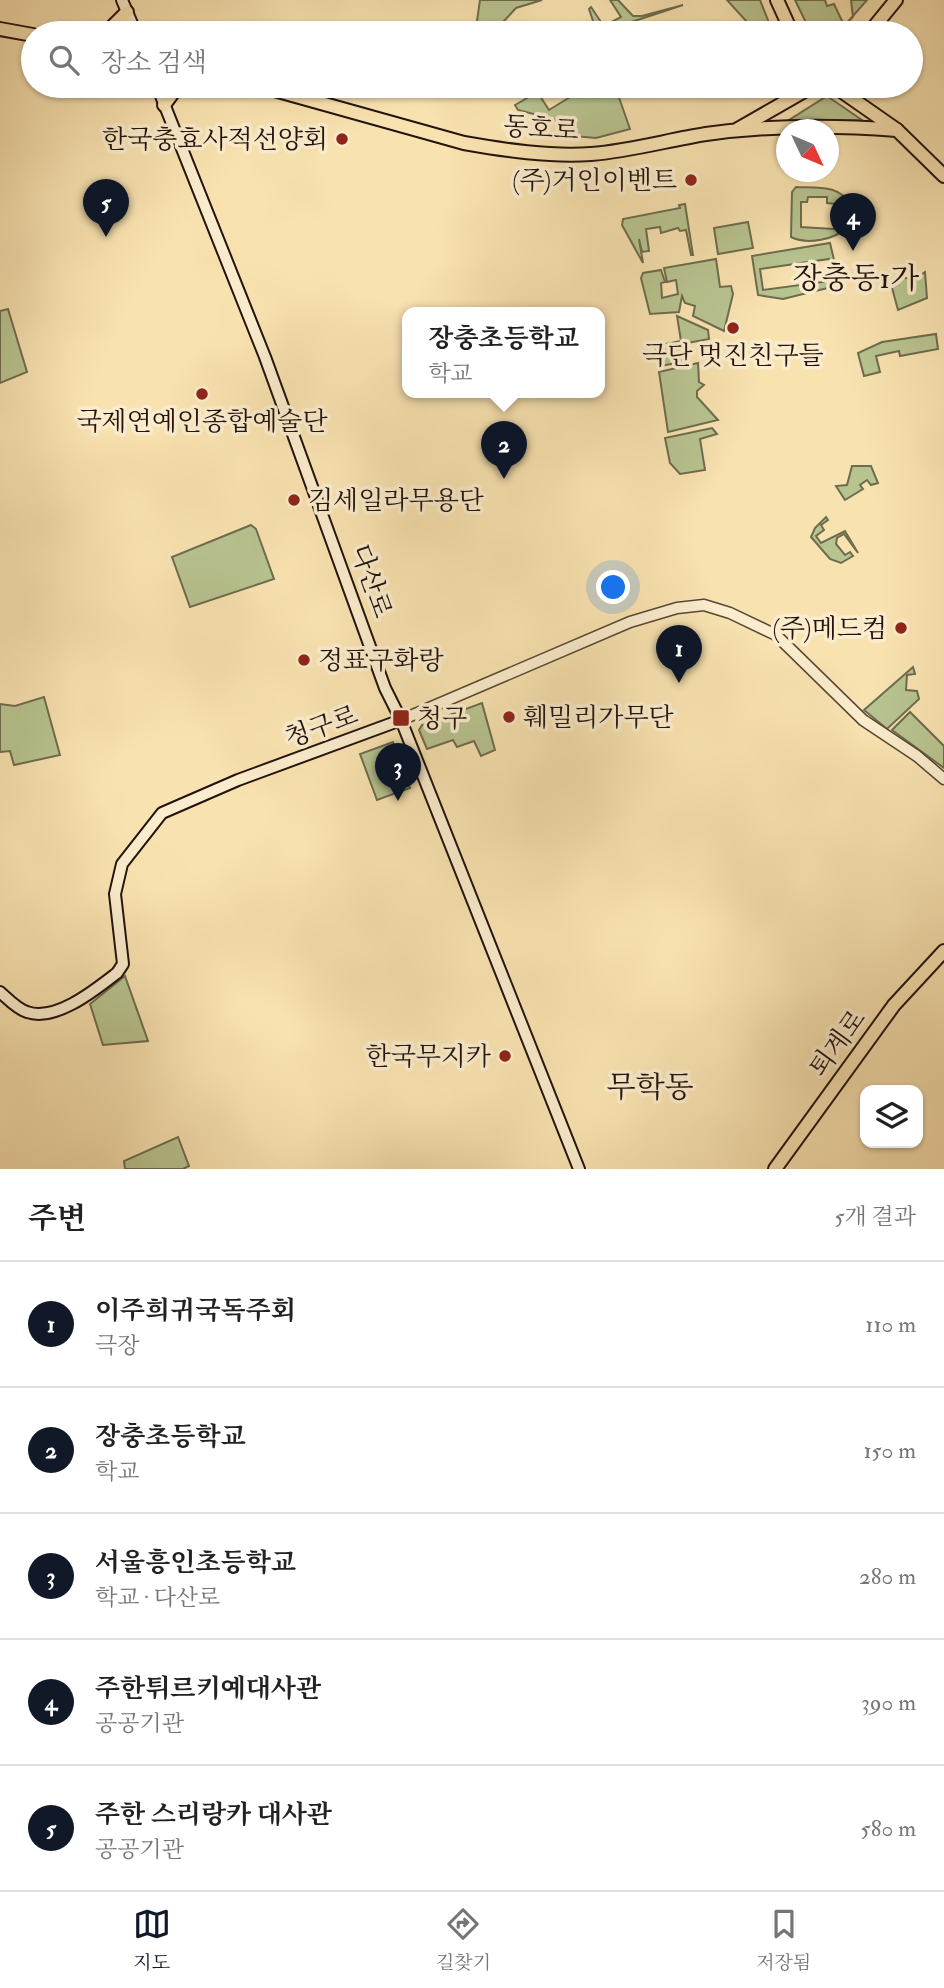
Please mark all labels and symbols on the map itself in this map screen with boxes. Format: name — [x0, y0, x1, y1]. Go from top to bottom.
street label: 동호로 — [502, 110, 580, 148]
north arrow — [776, 119, 839, 182]
place label: 한국충효사적선양회 — [102, 124, 328, 156]
marker: 한국충효사적선양회 — [334, 131, 350, 147]
place label: (주)거인이벤트 — [512, 165, 677, 197]
marker: (주)거인이벤트 — [683, 172, 699, 188]
pin: 5 — [83, 179, 129, 237]
pin: 4 — [830, 193, 876, 251]
district label: 장충동1가 — [793, 260, 919, 297]
marker: 극단 멋진친구들 — [725, 320, 741, 336]
place label: 극단 멋진친구들 — [642, 340, 824, 372]
marker: 국제연예인종합예술단 — [194, 386, 210, 402]
place label: 국제연예인종합예술단 — [76, 406, 328, 438]
pin: 2 — [481, 421, 527, 479]
place label: 김세일라무용단 — [308, 485, 484, 517]
marker: 김세일라무용단 — [286, 492, 302, 508]
street label: 다산로 — [344, 540, 398, 622]
your location — [596, 570, 630, 604]
place label: (주)메드컴 — [772, 613, 887, 645]
marker: (주)메드컴 — [893, 620, 909, 636]
pin: 1 — [656, 625, 702, 683]
place label: 정표구화랑 — [318, 645, 444, 677]
marker: 정표구화랑 — [296, 652, 312, 668]
street label: 청구로 — [280, 699, 362, 755]
place label: 훼밀리가무단 — [523, 702, 674, 734]
place label: 청구 — [417, 703, 467, 735]
marker: 청구 — [391, 708, 411, 728]
marker: 훼밀리가무단 — [501, 709, 517, 725]
pin: 3 — [375, 743, 421, 801]
street label: 퇴계로 — [803, 1004, 873, 1083]
place label: 한국무지카 — [365, 1041, 491, 1073]
marker: 한국무지카 — [497, 1048, 513, 1064]
district label: 무학동 — [607, 1069, 693, 1106]

